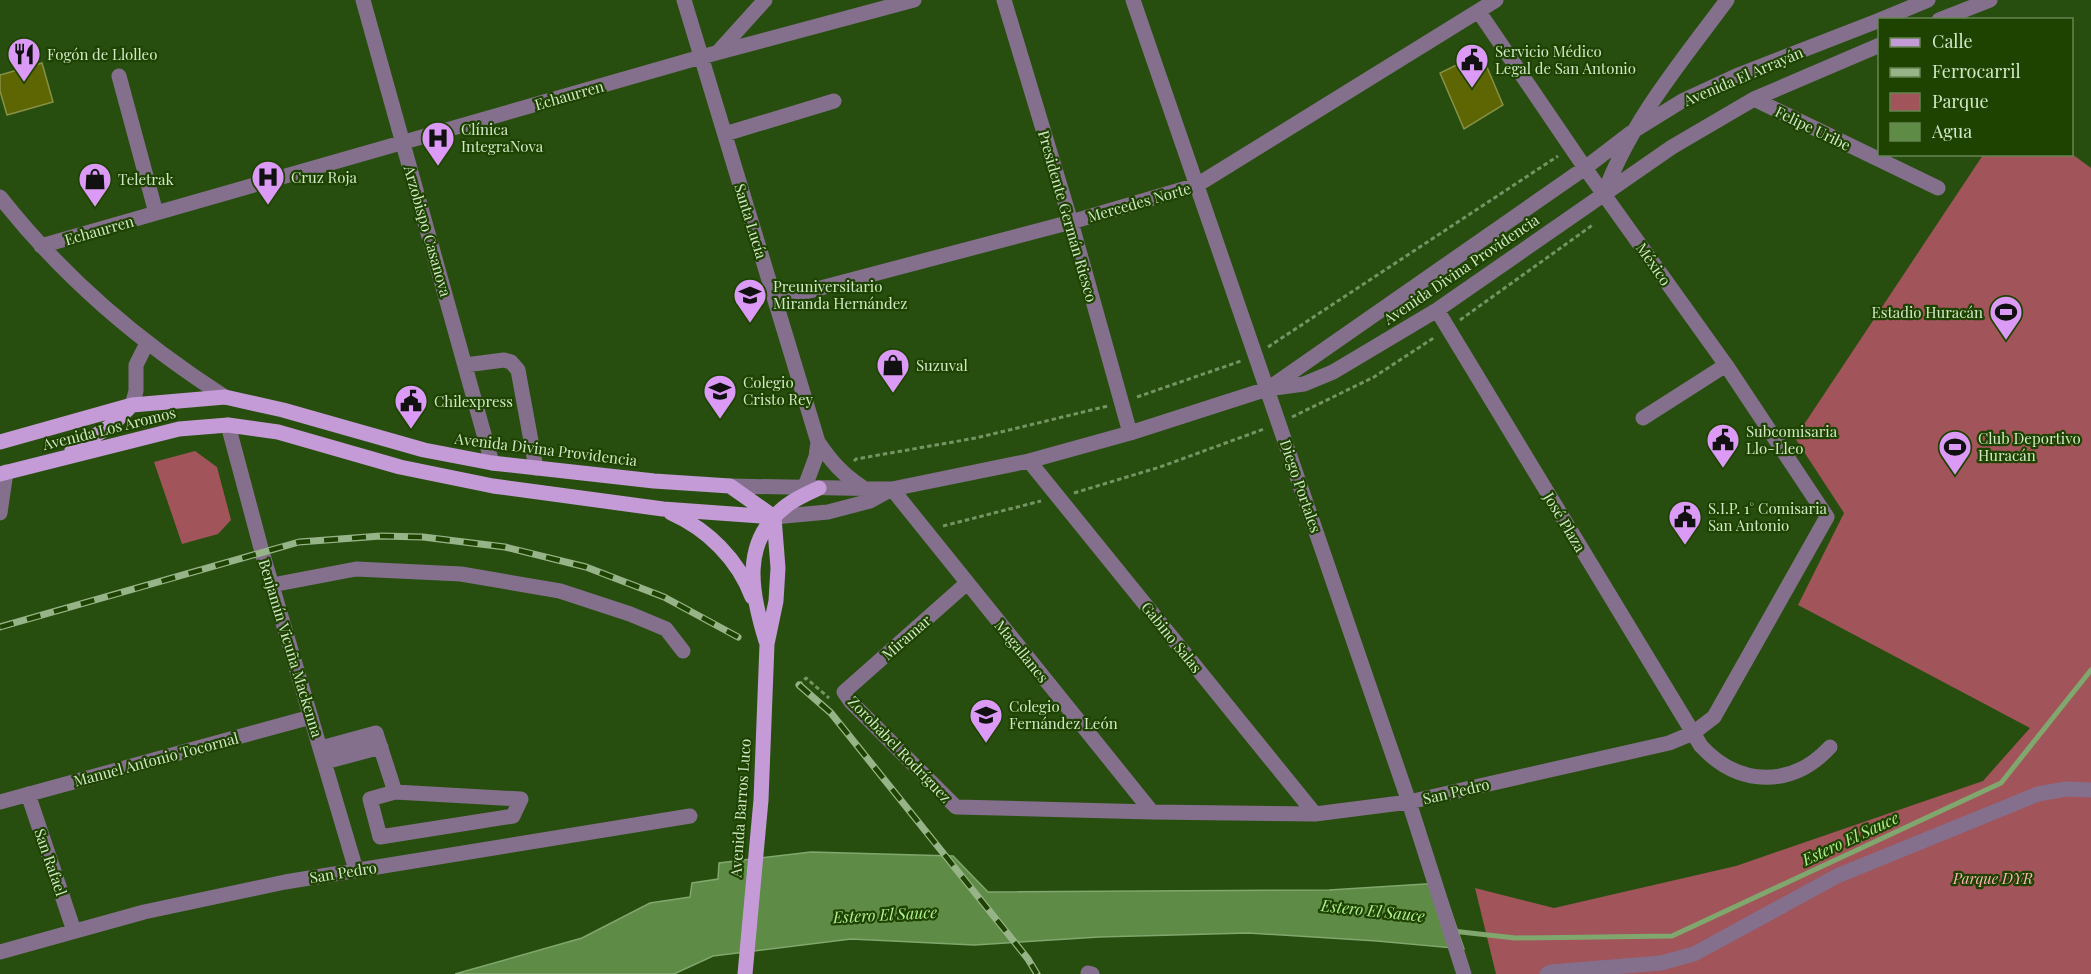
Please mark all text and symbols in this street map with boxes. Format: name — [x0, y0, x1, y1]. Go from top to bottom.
legend — [1878, 18, 2073, 156]
text: Calle — [1932, 29, 1973, 53]
restaurant icon: Fogón de Llolleo — [6, 36, 42, 83]
place label: Servicio Médico Legal de San Antonio — [1495, 41, 1636, 78]
public building icon: Servicio Médico Legal de San Antonio — [1454, 42, 1490, 89]
street label: Avenida El Arrayán — [1679, 42, 1806, 111]
place label: Fogón de Llolleo — [47, 44, 157, 64]
text: Ferrocarril — [1932, 59, 2021, 83]
street label: Echaurren — [532, 76, 606, 114]
text: Parque — [1932, 89, 1989, 113]
street label: Felipe Uribe — [1772, 101, 1854, 155]
place label: Clínica IntegraNova — [461, 119, 544, 156]
text: Agua — [1931, 119, 1972, 143]
hospital icon: Clínica IntegraNova — [420, 120, 456, 167]
street label: Presidente Germán Riesco — [1034, 128, 1102, 304]
hospital icon: Cruz Roja — [250, 159, 286, 206]
shop icon: Teletrak — [77, 161, 113, 208]
street label: Arzobispo Casanova — [399, 162, 456, 299]
place label: Cruz Roja — [291, 167, 358, 187]
place label: Teletrak — [118, 169, 174, 189]
street label: Mercedes Norte — [1085, 178, 1193, 226]
street label: Santa Lucía — [730, 181, 772, 262]
street label: Avenida Divina Providencia — [1378, 209, 1543, 329]
street label: Echaurren — [62, 211, 136, 249]
street label: México — [1632, 239, 1676, 289]
place label: Preuniversitario Miranda Hernández — [773, 276, 907, 313]
school or university icon: Preuniversitario Miranda Hernández — [732, 277, 768, 324]
sports icon: Estadio Huracán — [1988, 294, 2024, 341]
place label: Estadio Huracán — [1872, 302, 1983, 322]
shop icon: Suzuval — [875, 347, 911, 394]
place label: Suzuval — [916, 355, 968, 375]
place label: Colegio Cristo Rey — [743, 372, 814, 409]
school or university icon: Colegio Cristo Rey — [702, 373, 738, 420]
public building icon: Chilexpress — [393, 383, 429, 430]
place label: Chilexpress — [434, 391, 513, 411]
street label: Avenida Los Aromos — [39, 402, 178, 454]
place label: Subcomisaria Llo-Lleo — [1746, 421, 1838, 458]
public building icon: Subcomisaria Llo-Lleo — [1705, 422, 1741, 469]
street label: Avenida Divina Providencia — [453, 428, 639, 470]
place label: Club Deportivo Huracán — [1978, 428, 2081, 465]
sports icon: Club Deportivo Huracán — [1937, 429, 1973, 476]
street label: Diego Portales — [1276, 437, 1326, 535]
street label: José Plaza — [1539, 488, 1591, 556]
place label: S.I.P. 1° Comisaria San Antonio — [1708, 498, 1828, 535]
public building icon: S.I.P. 1° Comisaria San Antonio — [1667, 499, 1703, 546]
street label: Benjamín Vicuña Mackenna — [254, 557, 328, 740]
street label: Gabino Salas — [1137, 597, 1207, 677]
street label: Miramar — [877, 610, 935, 664]
street label: Magallanes — [991, 616, 1053, 686]
street label: Zorobabel Rodríguez — [844, 691, 956, 807]
place label: Colegio Fernández León — [1009, 696, 1118, 733]
school or university icon: Colegio Fernández León — [968, 697, 1004, 744]
street label: Manuel Antonio Tocornal — [71, 727, 241, 791]
street label: Avenida Barros Luco — [725, 738, 755, 879]
street label: San Pedro — [1421, 774, 1491, 808]
water label: Estero El Sauce — [1797, 806, 1902, 870]
street label: San Rafael — [30, 826, 72, 898]
street label: San Pedro — [308, 857, 378, 887]
park label: Parque DYR — [1952, 868, 2033, 888]
water label: Estero El Sauce — [1319, 894, 1426, 926]
water label: Estero El Sauce — [831, 901, 938, 927]

